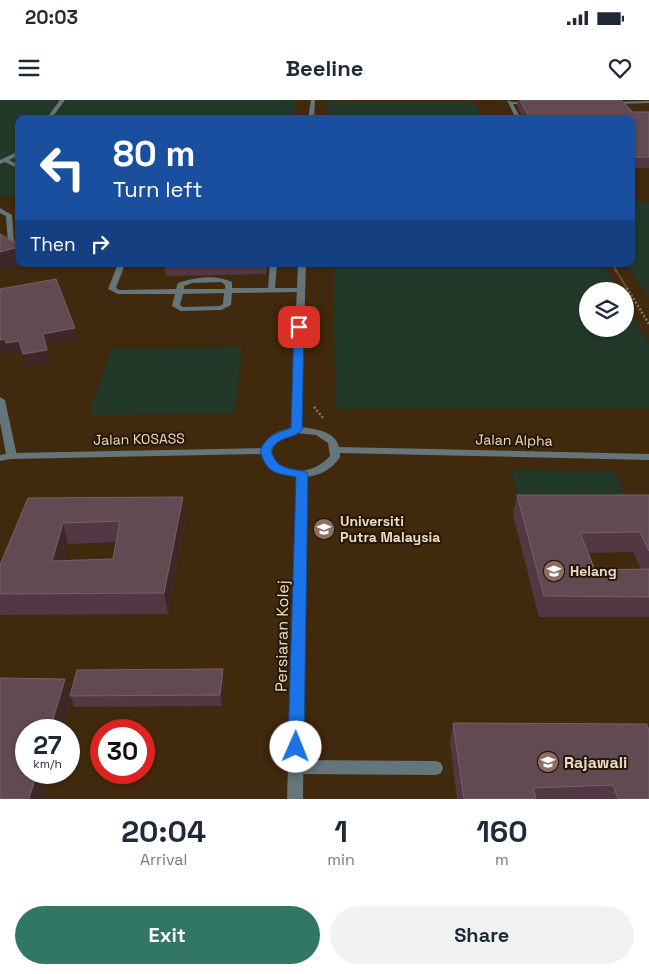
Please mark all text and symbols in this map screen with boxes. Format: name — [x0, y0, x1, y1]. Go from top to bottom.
text: 20:03 — [25, 5, 78, 30]
icon: menu — [15, 54, 43, 82]
text: Beeline — [286, 54, 363, 82]
icon: heart — [606, 54, 634, 82]
text: 80 m — [113, 132, 195, 176]
icon: left — [30, 135, 95, 200]
text: Turn left — [113, 175, 203, 203]
icon: right — [86, 230, 114, 258]
text: Then — [30, 232, 76, 257]
map controls — [579, 282, 634, 337]
button: layers — [579, 282, 634, 337]
pin — [278, 306, 320, 348]
icon: arrive — [285, 313, 313, 341]
street label: Jalan KOSASS — [93, 429, 185, 449]
street label: Jalan Alpha — [475, 430, 553, 450]
place label: Universiti Putra Malaysia — [340, 512, 440, 546]
school or university icon: Universiti Putra Malaysia — [312, 517, 336, 541]
school or university icon: Helang — [542, 559, 566, 583]
place label: Helang — [570, 562, 617, 580]
street label: Persiaran Kolej — [271, 580, 293, 692]
speed limit sign: 30 — [90, 719, 155, 784]
position arrow — [269, 720, 321, 772]
text: 27 — [33, 729, 62, 761]
school or university icon: Rajawali — [536, 750, 560, 774]
place label: Rajawali — [564, 752, 627, 773]
text: km/h — [33, 756, 62, 772]
text: 20:04 — [121, 812, 206, 851]
text: 1 — [334, 812, 348, 851]
text: 160 — [476, 812, 528, 851]
text: Arrival — [140, 849, 187, 870]
text: min — [327, 849, 355, 870]
text: m — [495, 849, 509, 870]
button: Exit — [15, 906, 320, 964]
button: Share — [330, 906, 634, 964]

